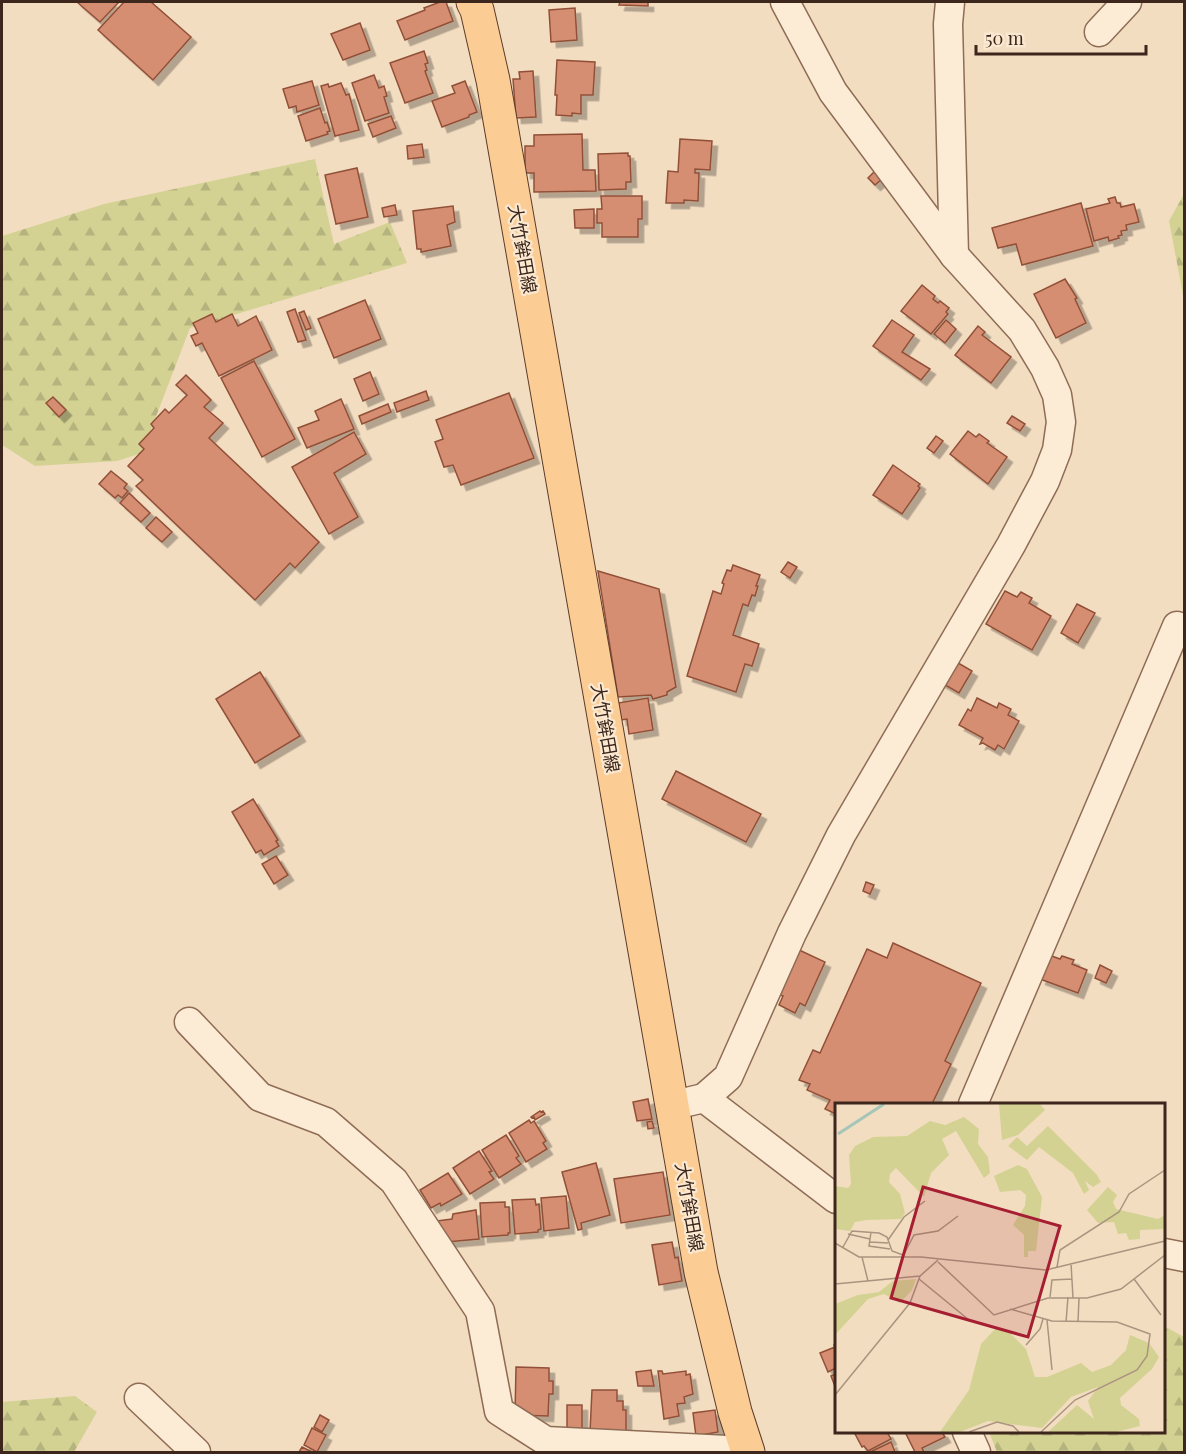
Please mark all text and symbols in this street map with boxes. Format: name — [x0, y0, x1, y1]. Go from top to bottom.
scale bar — [976, 18, 1146, 56]
text: 50 m — [985, 26, 1024, 50]
street label: 大竹鉾田線 — [503, 202, 543, 295]
street label: 大竹鉾田線 — [586, 681, 626, 774]
inset map — [835, 1103, 1165, 1433]
street label: 大竹鉾田線 — [670, 1160, 710, 1253]

